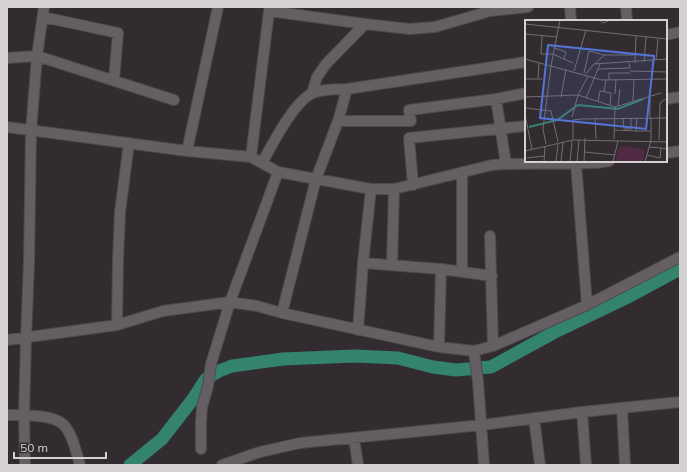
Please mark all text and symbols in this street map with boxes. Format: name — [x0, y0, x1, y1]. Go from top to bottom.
inset map — [525, 20, 667, 162]
scale bar — [14, 434, 106, 460]
text: 50 m — [20, 440, 48, 455]

